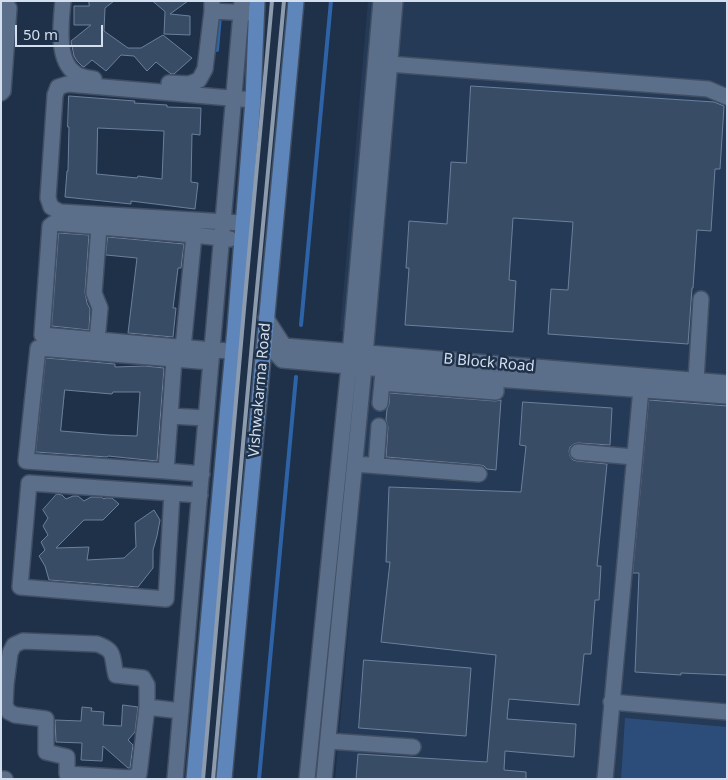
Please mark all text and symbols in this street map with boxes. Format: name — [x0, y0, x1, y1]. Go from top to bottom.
scale bar — [18, 15, 105, 47]
text: 50 m — [23, 24, 58, 44]
street label: Vishwakarma Road — [245, 322, 275, 458]
street label: B Block Road — [443, 350, 535, 376]

